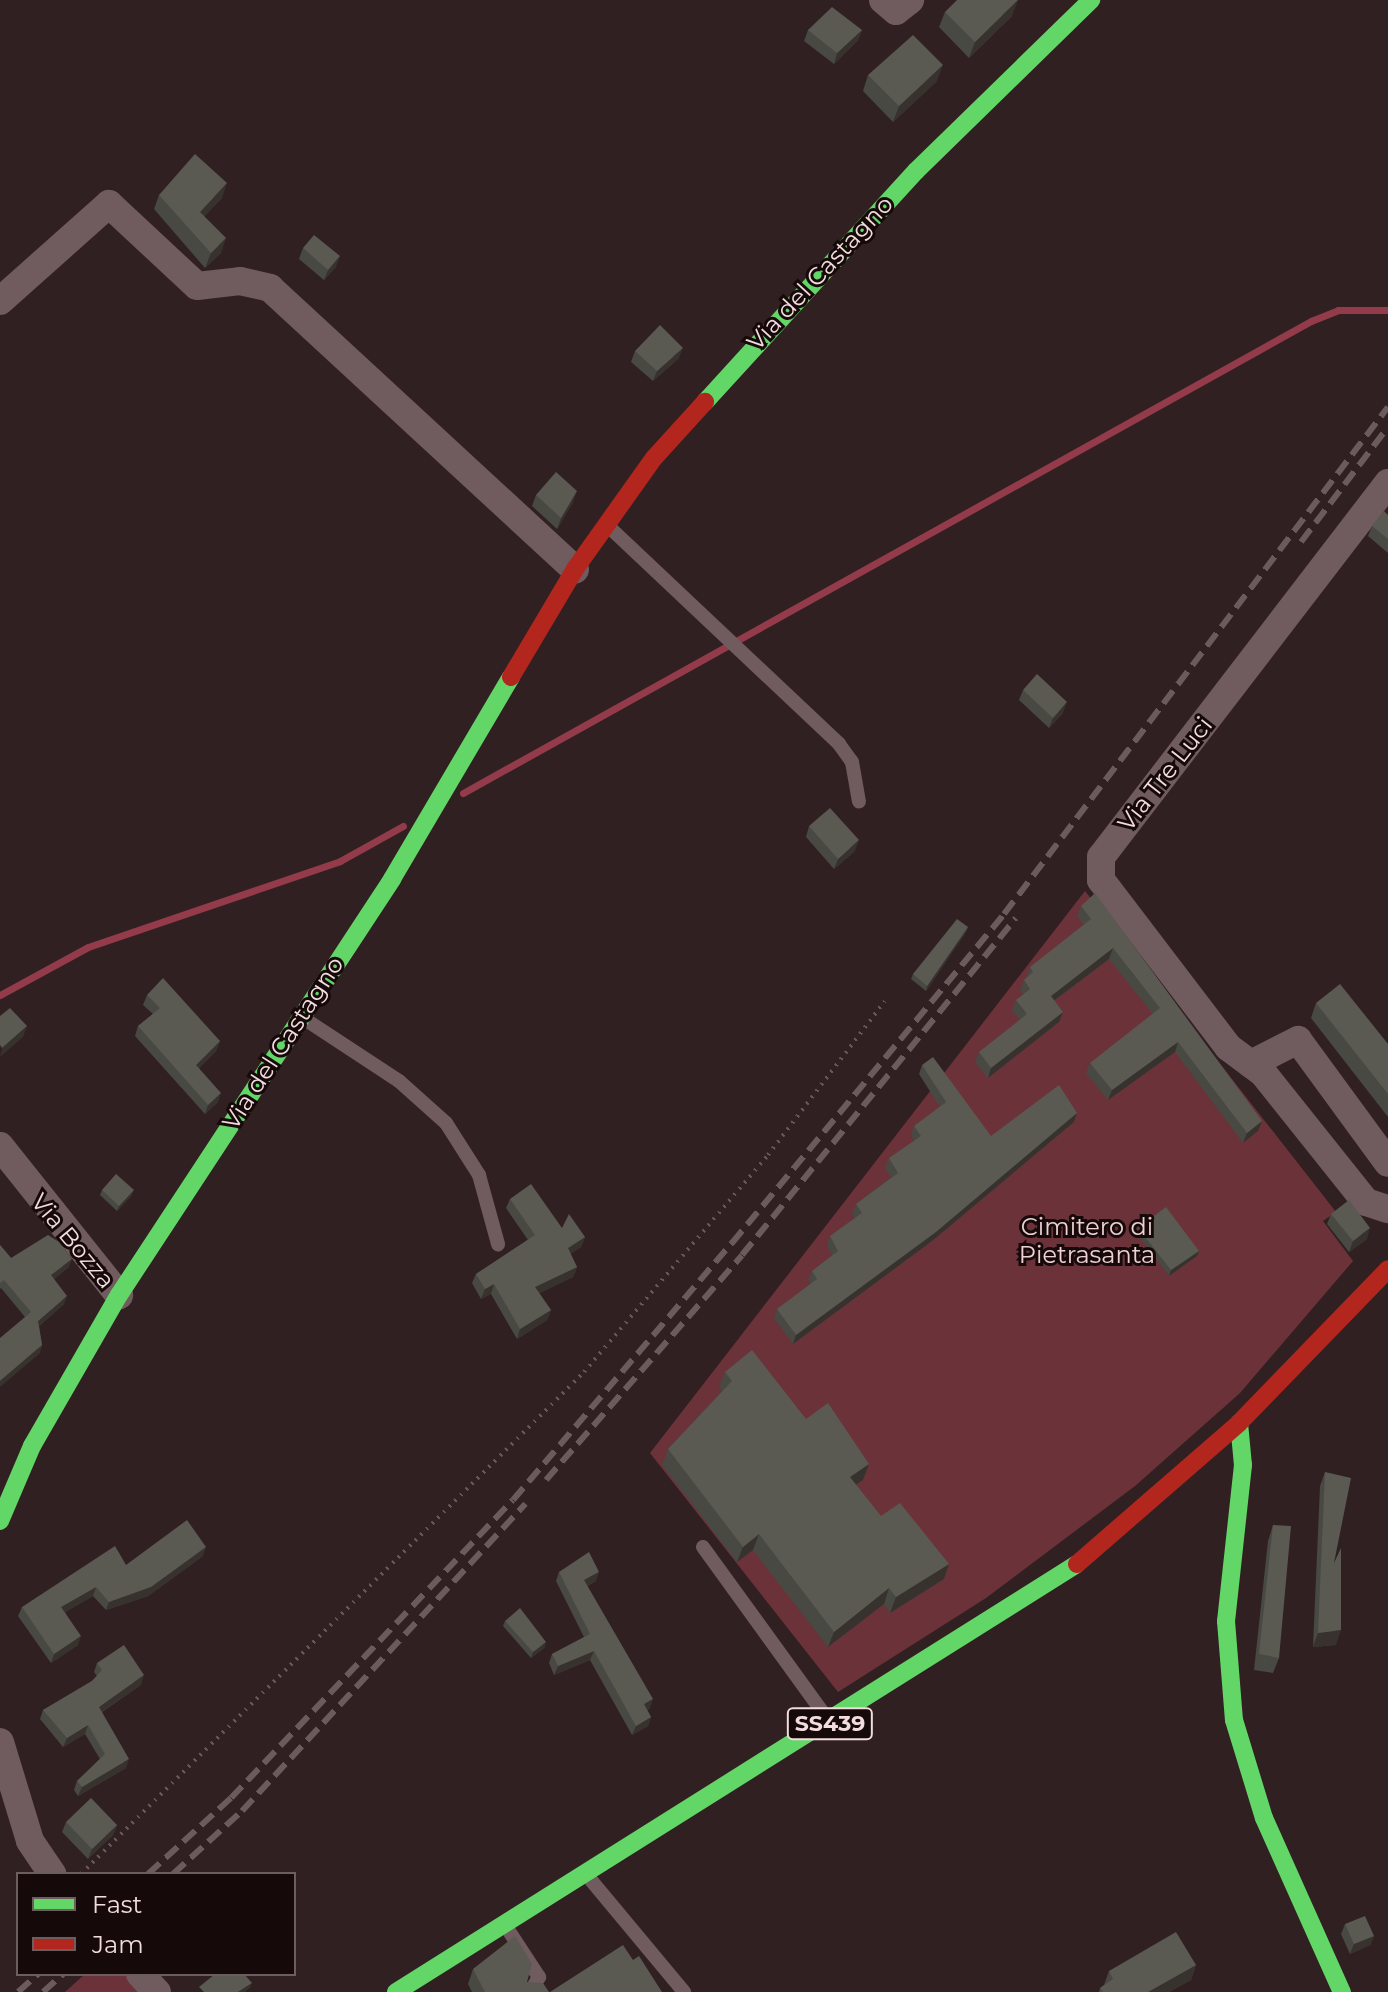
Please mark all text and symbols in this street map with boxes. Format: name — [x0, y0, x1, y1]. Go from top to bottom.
street label: Via del Castagno — [741, 190, 899, 356]
street label: Via Tre Luci — [1112, 711, 1218, 837]
street label: Via del Castagno — [216, 951, 350, 1135]
street label: Via Bozza — [25, 1188, 121, 1294]
park label: Cimitero di Pietrasanta — [1019, 1213, 1155, 1269]
road number: SS439 — [786, 1706, 874, 1742]
legend — [16, 1872, 296, 1976]
text: Fast — [92, 1890, 142, 1919]
text: Jam — [92, 1930, 144, 1959]

